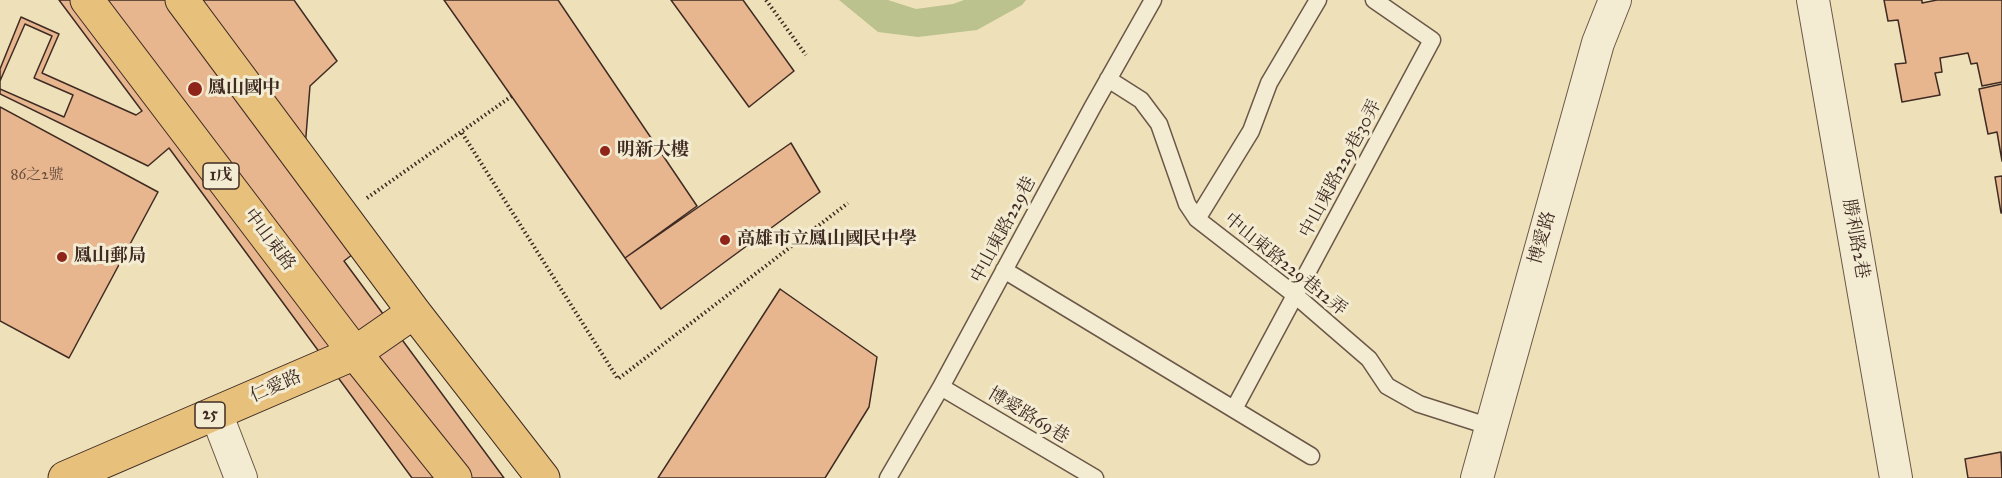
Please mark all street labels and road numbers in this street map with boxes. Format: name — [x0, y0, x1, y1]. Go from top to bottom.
street label: 中山東路229巷30弄 — [1296, 96, 1386, 242]
road number: 1戊 — [203, 163, 239, 189]
street label: 中山東路229巷 — [967, 173, 1041, 287]
street label: 勝利路2巷 — [1837, 197, 1873, 281]
street label: 中山東路 — [239, 205, 299, 275]
street label: 中山東路229巷12弄 — [1219, 209, 1351, 321]
street label: 博愛路 — [1525, 209, 1561, 267]
street label: 仁愛路 — [247, 366, 305, 408]
street label: 博愛路69巷 — [983, 383, 1073, 449]
road number: 25 — [195, 402, 225, 428]

